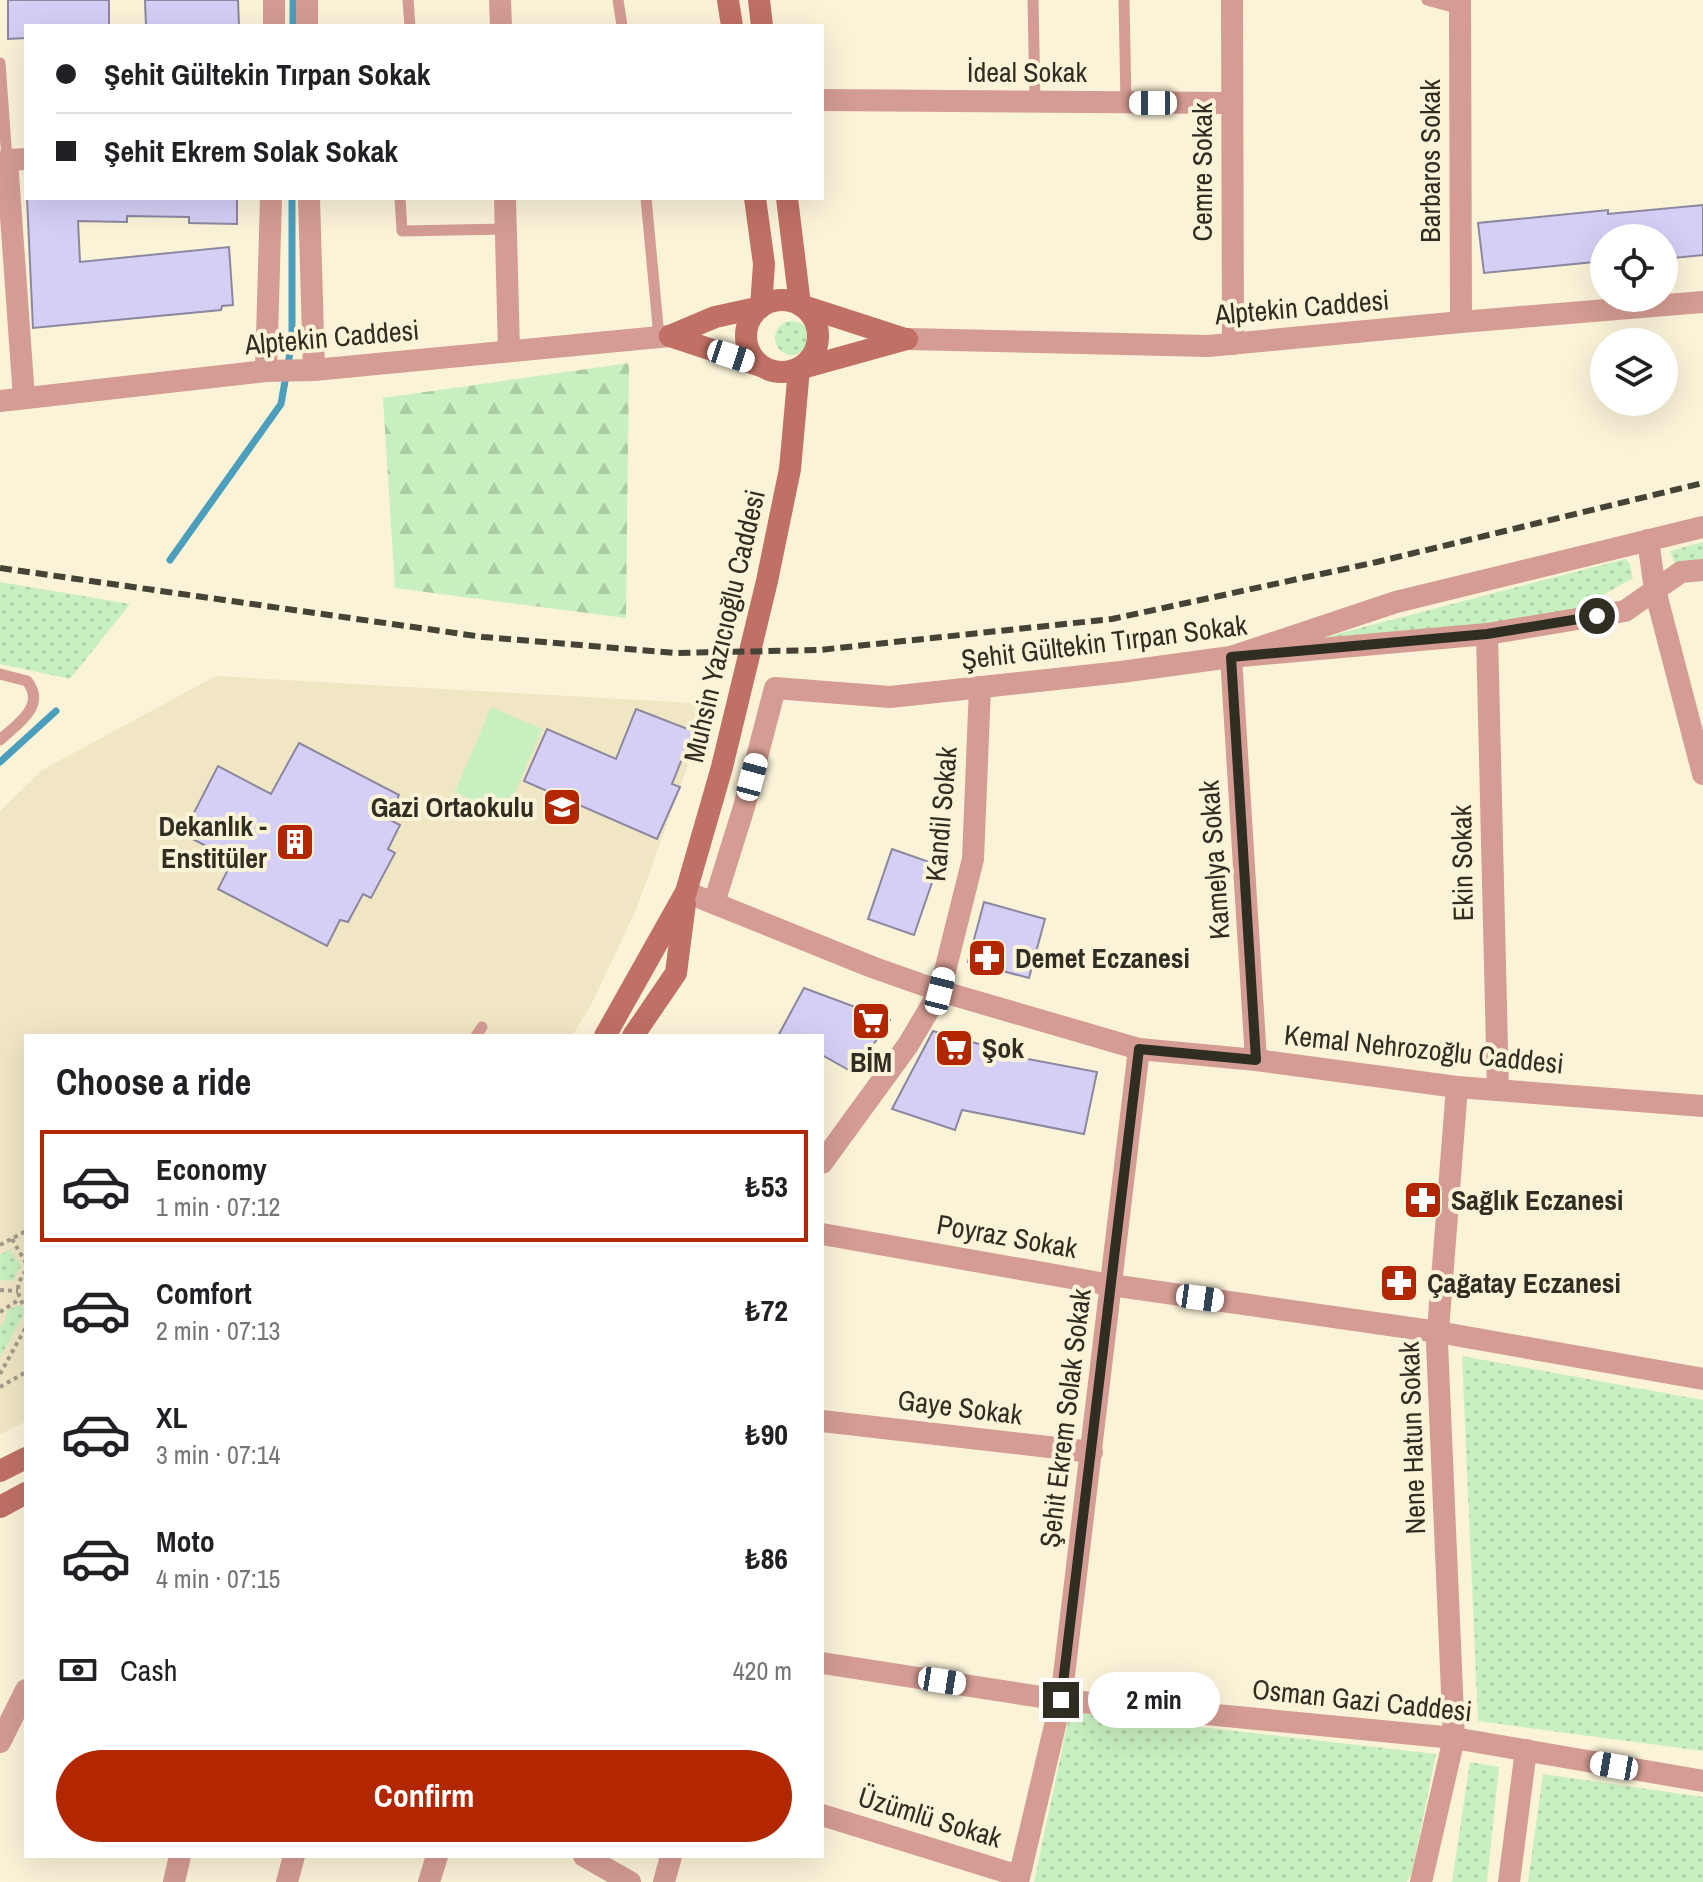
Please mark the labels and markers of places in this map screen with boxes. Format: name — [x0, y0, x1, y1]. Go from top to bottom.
school or university icon: Gazi Ortaokulu — [541, 786, 583, 828]
place label: Gazi Ortaokulu — [371, 788, 534, 826]
place label: Dekanlık - Enstitüler — [159, 807, 267, 877]
building icon: Dekanlık - Enstitüler — [274, 821, 316, 863]
pharmacy icon: Demet Eczanesi — [966, 937, 1008, 979]
place label: Demet Eczanesi — [1015, 939, 1190, 977]
supermarket icon: BİM — [850, 1000, 892, 1042]
supermarket icon: Şok — [933, 1027, 975, 1069]
place label: Şok — [982, 1029, 1024, 1067]
place label: BİM — [850, 1043, 892, 1081]
pharmacy icon: Sağlık Eczanesi — [1402, 1179, 1444, 1221]
place label: Sağlık Eczanesi — [1451, 1181, 1623, 1219]
pharmacy icon: Çağatay Eczanesi — [1378, 1262, 1420, 1304]
place label: Çağatay Eczanesi — [1427, 1264, 1621, 1302]

